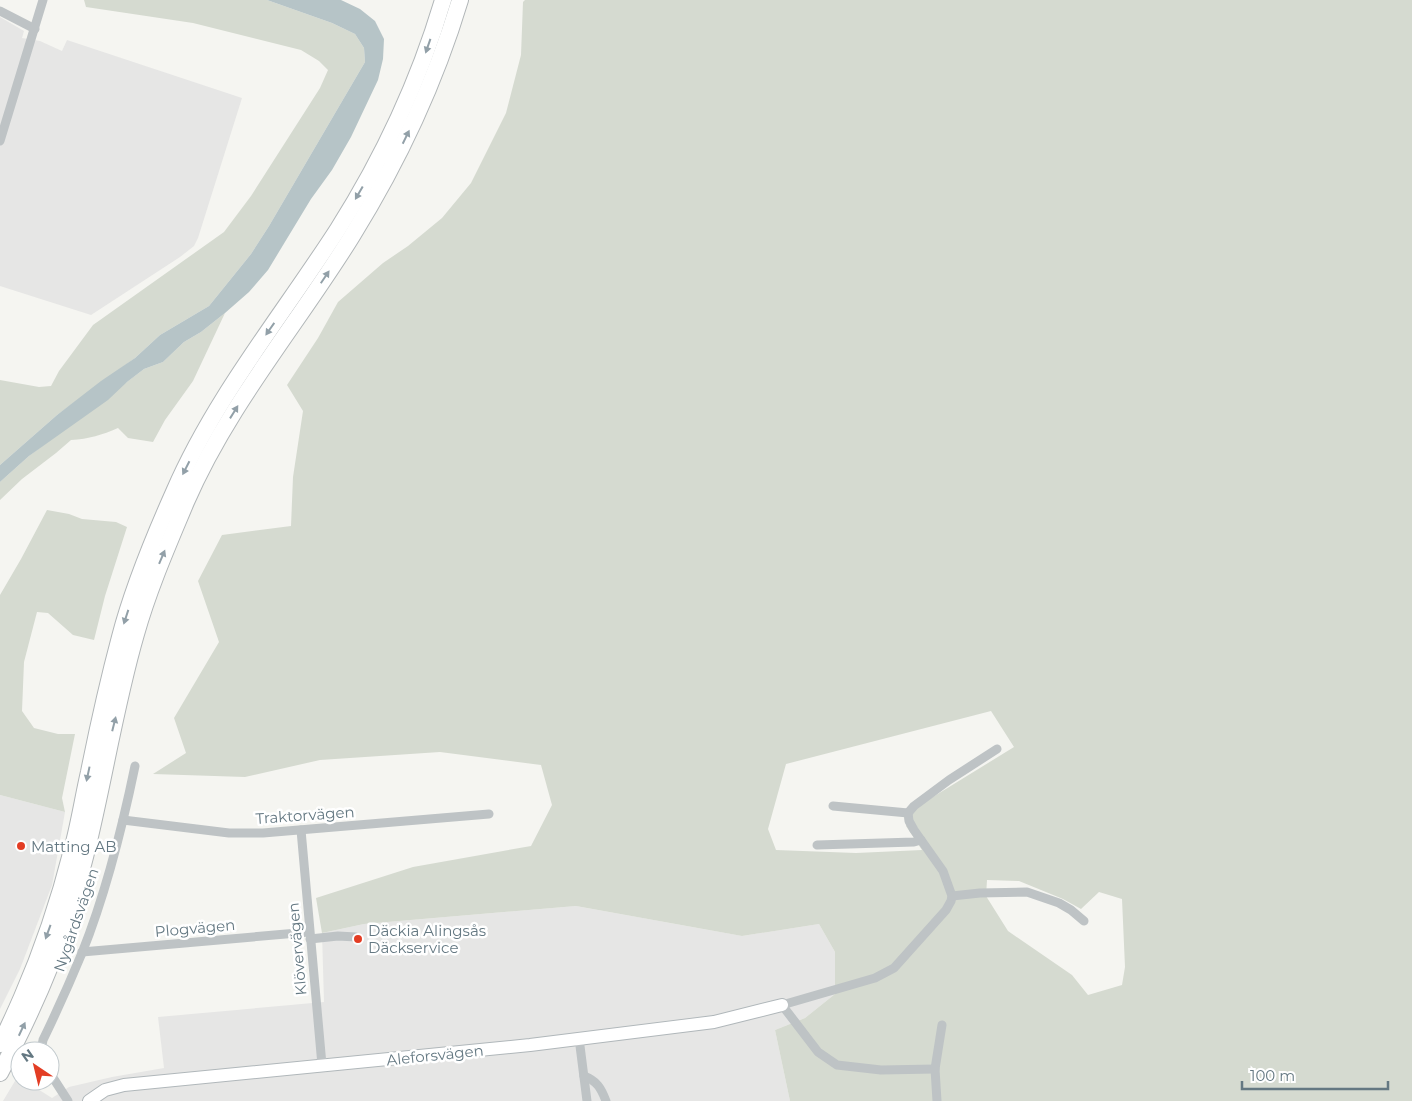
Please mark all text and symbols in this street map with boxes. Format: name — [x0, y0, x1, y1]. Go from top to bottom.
one-way arrow — [424, 39, 431, 54]
one-way arrow — [403, 130, 411, 144]
one-way arrow — [355, 187, 364, 200]
one-way arrow — [320, 270, 329, 284]
one-way arrow — [265, 322, 275, 336]
one-way arrow — [230, 405, 239, 419]
one-way arrow — [182, 460, 190, 475]
one-way arrow — [159, 550, 167, 565]
one-way arrow — [122, 609, 130, 624]
one-way arrow — [110, 716, 118, 731]
one-way arrow — [84, 767, 92, 782]
street label: Traktorvägen — [255, 802, 355, 828]
place label: Matting AB — [31, 837, 117, 856]
marker: Matting AB — [15, 840, 27, 852]
street label: Nygårdsvägen — [49, 866, 103, 974]
street label: Klövervägen — [283, 902, 311, 996]
street label: Plogvägen — [154, 915, 236, 941]
place label: Däckia Alingsås Däckservice — [368, 921, 486, 957]
one-way arrow — [44, 924, 51, 939]
marker: Däckia Alingsås Däckservice — [352, 933, 364, 945]
one-way arrow — [18, 1022, 26, 1036]
street label: Aleforsvägen — [386, 1040, 484, 1070]
north arrow — [10, 1041, 60, 1091]
text: N — [18, 1045, 37, 1066]
scale bar — [1242, 1058, 1388, 1090]
text: 100 m — [1250, 1066, 1295, 1085]

